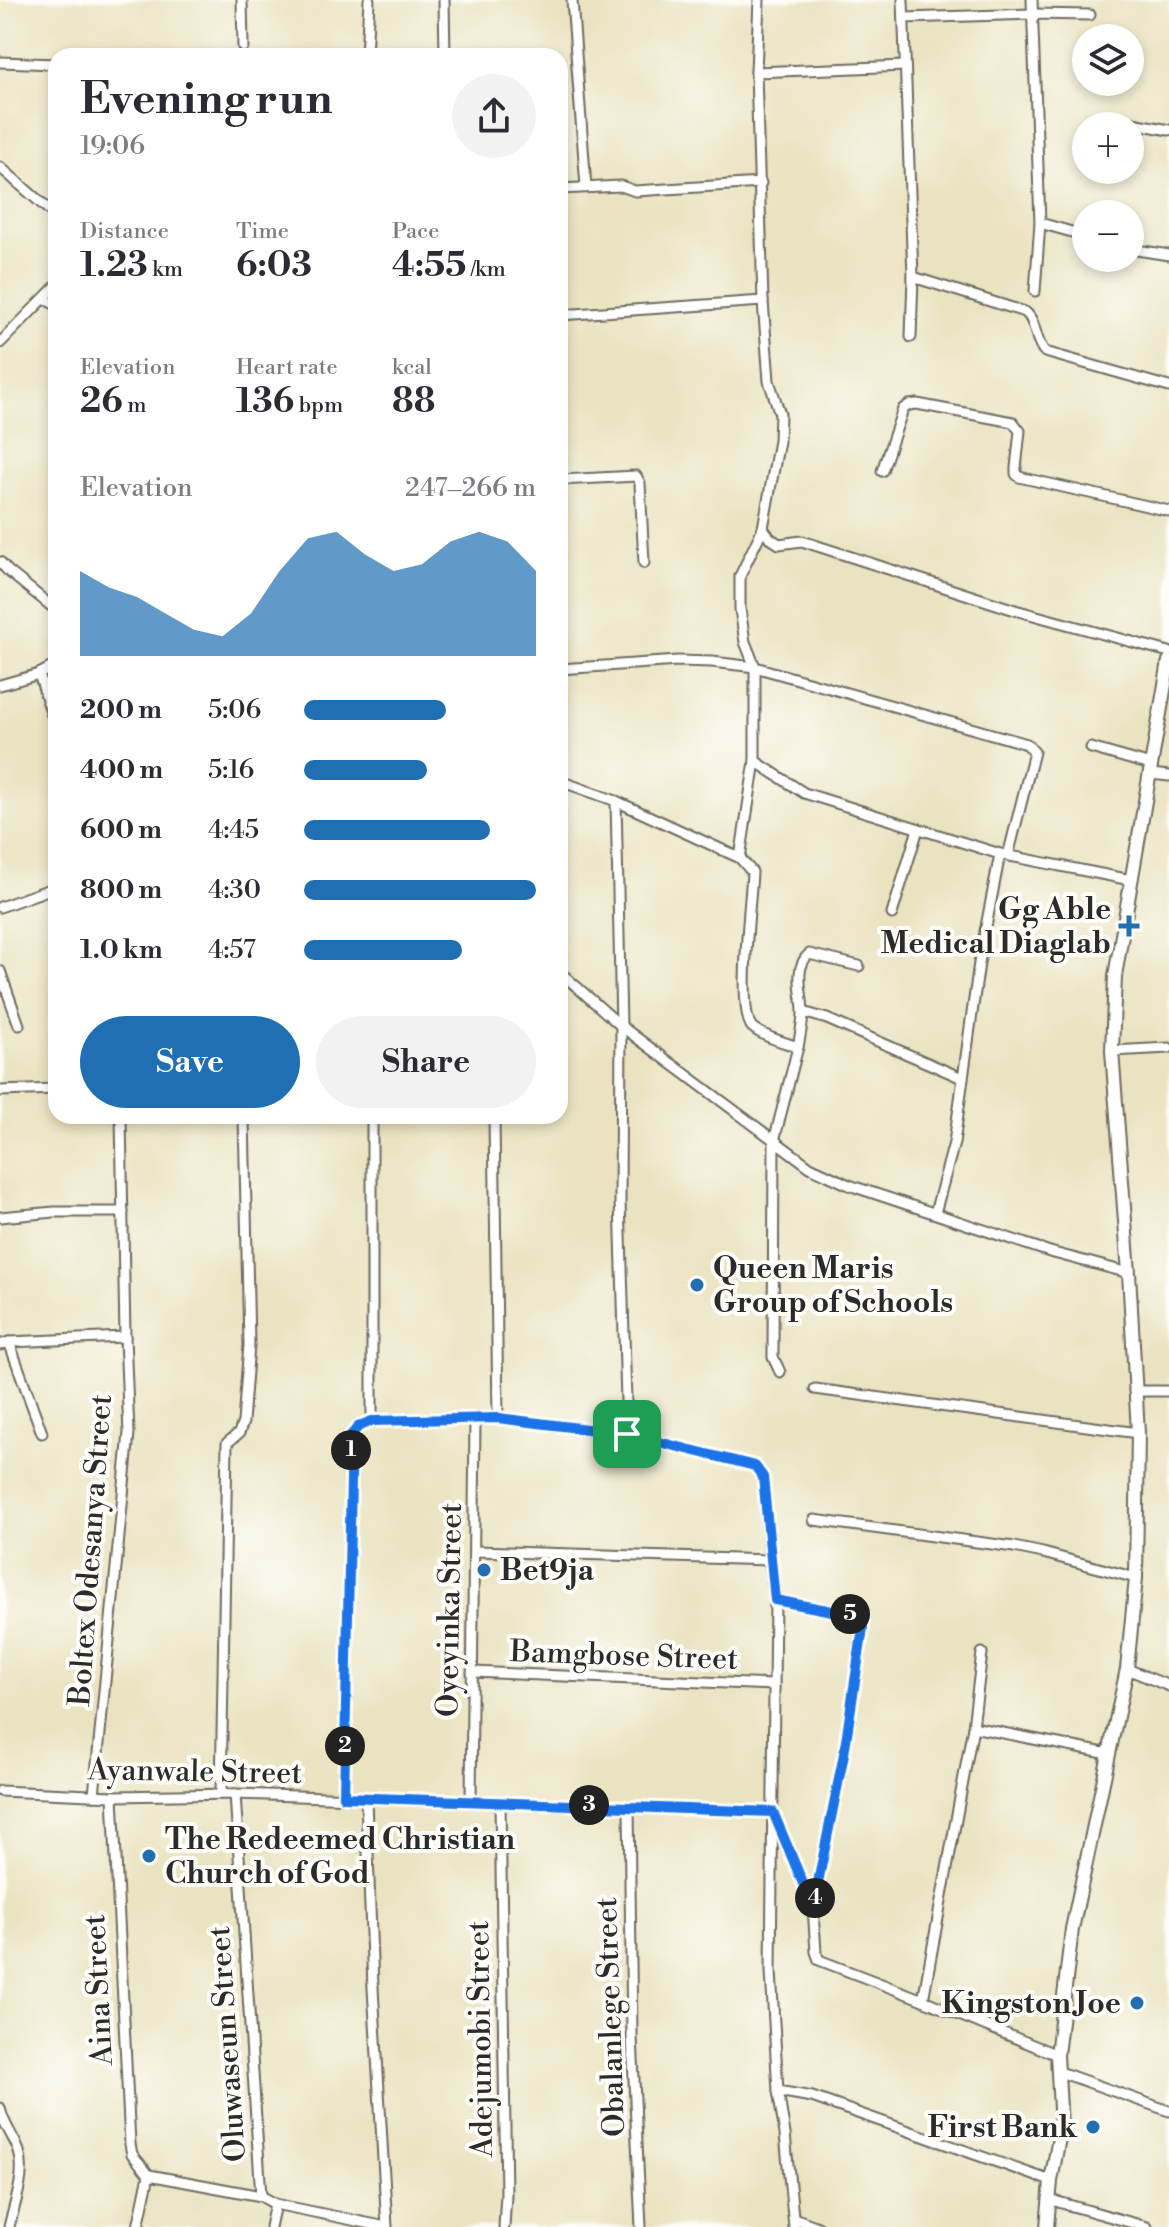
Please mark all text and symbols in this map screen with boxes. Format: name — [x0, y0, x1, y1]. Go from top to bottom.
map controls — [1072, 24, 1144, 272]
button: layers — [1072, 24, 1144, 96]
text: Evening run — [80, 72, 333, 127]
button: share — [452, 74, 536, 158]
button: + — [1072, 112, 1144, 184]
text: 19:06 — [80, 130, 145, 162]
button: − — [1072, 200, 1144, 272]
text: Distance — [80, 218, 169, 245]
text: Time — [236, 218, 289, 245]
text: Pace — [392, 218, 439, 245]
text: 1.23 — [80, 245, 148, 287]
text: 6:03 — [236, 245, 312, 287]
text: 4:55 — [392, 245, 466, 287]
text: km — [148, 256, 183, 283]
text: /km — [466, 256, 506, 283]
text: Elevation — [80, 354, 175, 381]
text: Heart rate — [236, 354, 338, 381]
text: kcal — [392, 354, 432, 381]
text: 26 — [80, 381, 123, 423]
text: 136 — [236, 381, 294, 423]
text: 88 — [392, 381, 435, 423]
text: m — [123, 392, 146, 419]
text: bpm — [294, 392, 343, 419]
text: Elevation — [80, 472, 193, 504]
text: 247–266 m — [405, 472, 536, 504]
text: 200 m — [80, 694, 162, 726]
text: 5:06 — [208, 694, 261, 726]
text: 400 m — [80, 754, 163, 786]
text: 5:16 — [208, 754, 254, 786]
text: 600 m — [80, 814, 162, 846]
text: 4:45 — [208, 814, 259, 846]
text: 800 m — [80, 874, 162, 906]
text: 4:30 — [208, 874, 261, 906]
place label: Gg Able Medical Diaglab — [880, 891, 1111, 963]
marker: Gg Able Medical Diaglab — [1118, 915, 1140, 937]
text: 1.0 km — [80, 934, 163, 966]
text: 4:57 — [208, 934, 256, 966]
button: Save — [80, 1016, 300, 1108]
button: Share — [316, 1016, 536, 1108]
place label: Queen Maris Group of Schools — [713, 1250, 953, 1322]
marker: Queen Maris Group of Schools — [688, 1276, 706, 1294]
street label: Boltex Odesanya Street — [61, 1392, 121, 1708]
pin — [593, 1400, 661, 1468]
icon: arrive — [605, 1412, 649, 1456]
pin: 1 — [331, 1430, 371, 1470]
text: 1 — [346, 1436, 356, 1463]
street label: Oyeyinka Street — [429, 1502, 471, 1718]
place label: Bet9ja — [500, 1552, 595, 1590]
marker: Bet9ja — [475, 1561, 493, 1579]
pin: 5 — [830, 1594, 870, 1634]
text: 5 — [843, 1600, 857, 1627]
street label: Bamgbose Street — [508, 1633, 739, 1679]
pin: 2 — [325, 1726, 365, 1766]
text: 2 — [338, 1732, 352, 1759]
street label: Ayanwale Street — [87, 1751, 303, 1793]
pin: 3 — [569, 1785, 609, 1825]
text: 3 — [582, 1791, 596, 1818]
place label: The Redeemed Christian Church of God — [165, 1821, 516, 1893]
marker: The Redeemed Christian Church of God — [140, 1847, 158, 1865]
pin: 4 — [795, 1878, 835, 1918]
text: 4 — [808, 1884, 822, 1911]
street label: Obalanlege Street — [588, 1896, 634, 2137]
street label: Aina Street — [76, 1913, 122, 2067]
street label: Adejumobi Street — [460, 1920, 502, 2159]
street label: Oluwaseun Street — [201, 1924, 255, 2163]
place label: Kingston Joe — [941, 1985, 1121, 2023]
marker: Kingston Joe — [1128, 1994, 1146, 2012]
place label: First Bank — [928, 2109, 1077, 2147]
marker: First Bank — [1084, 2118, 1102, 2136]

